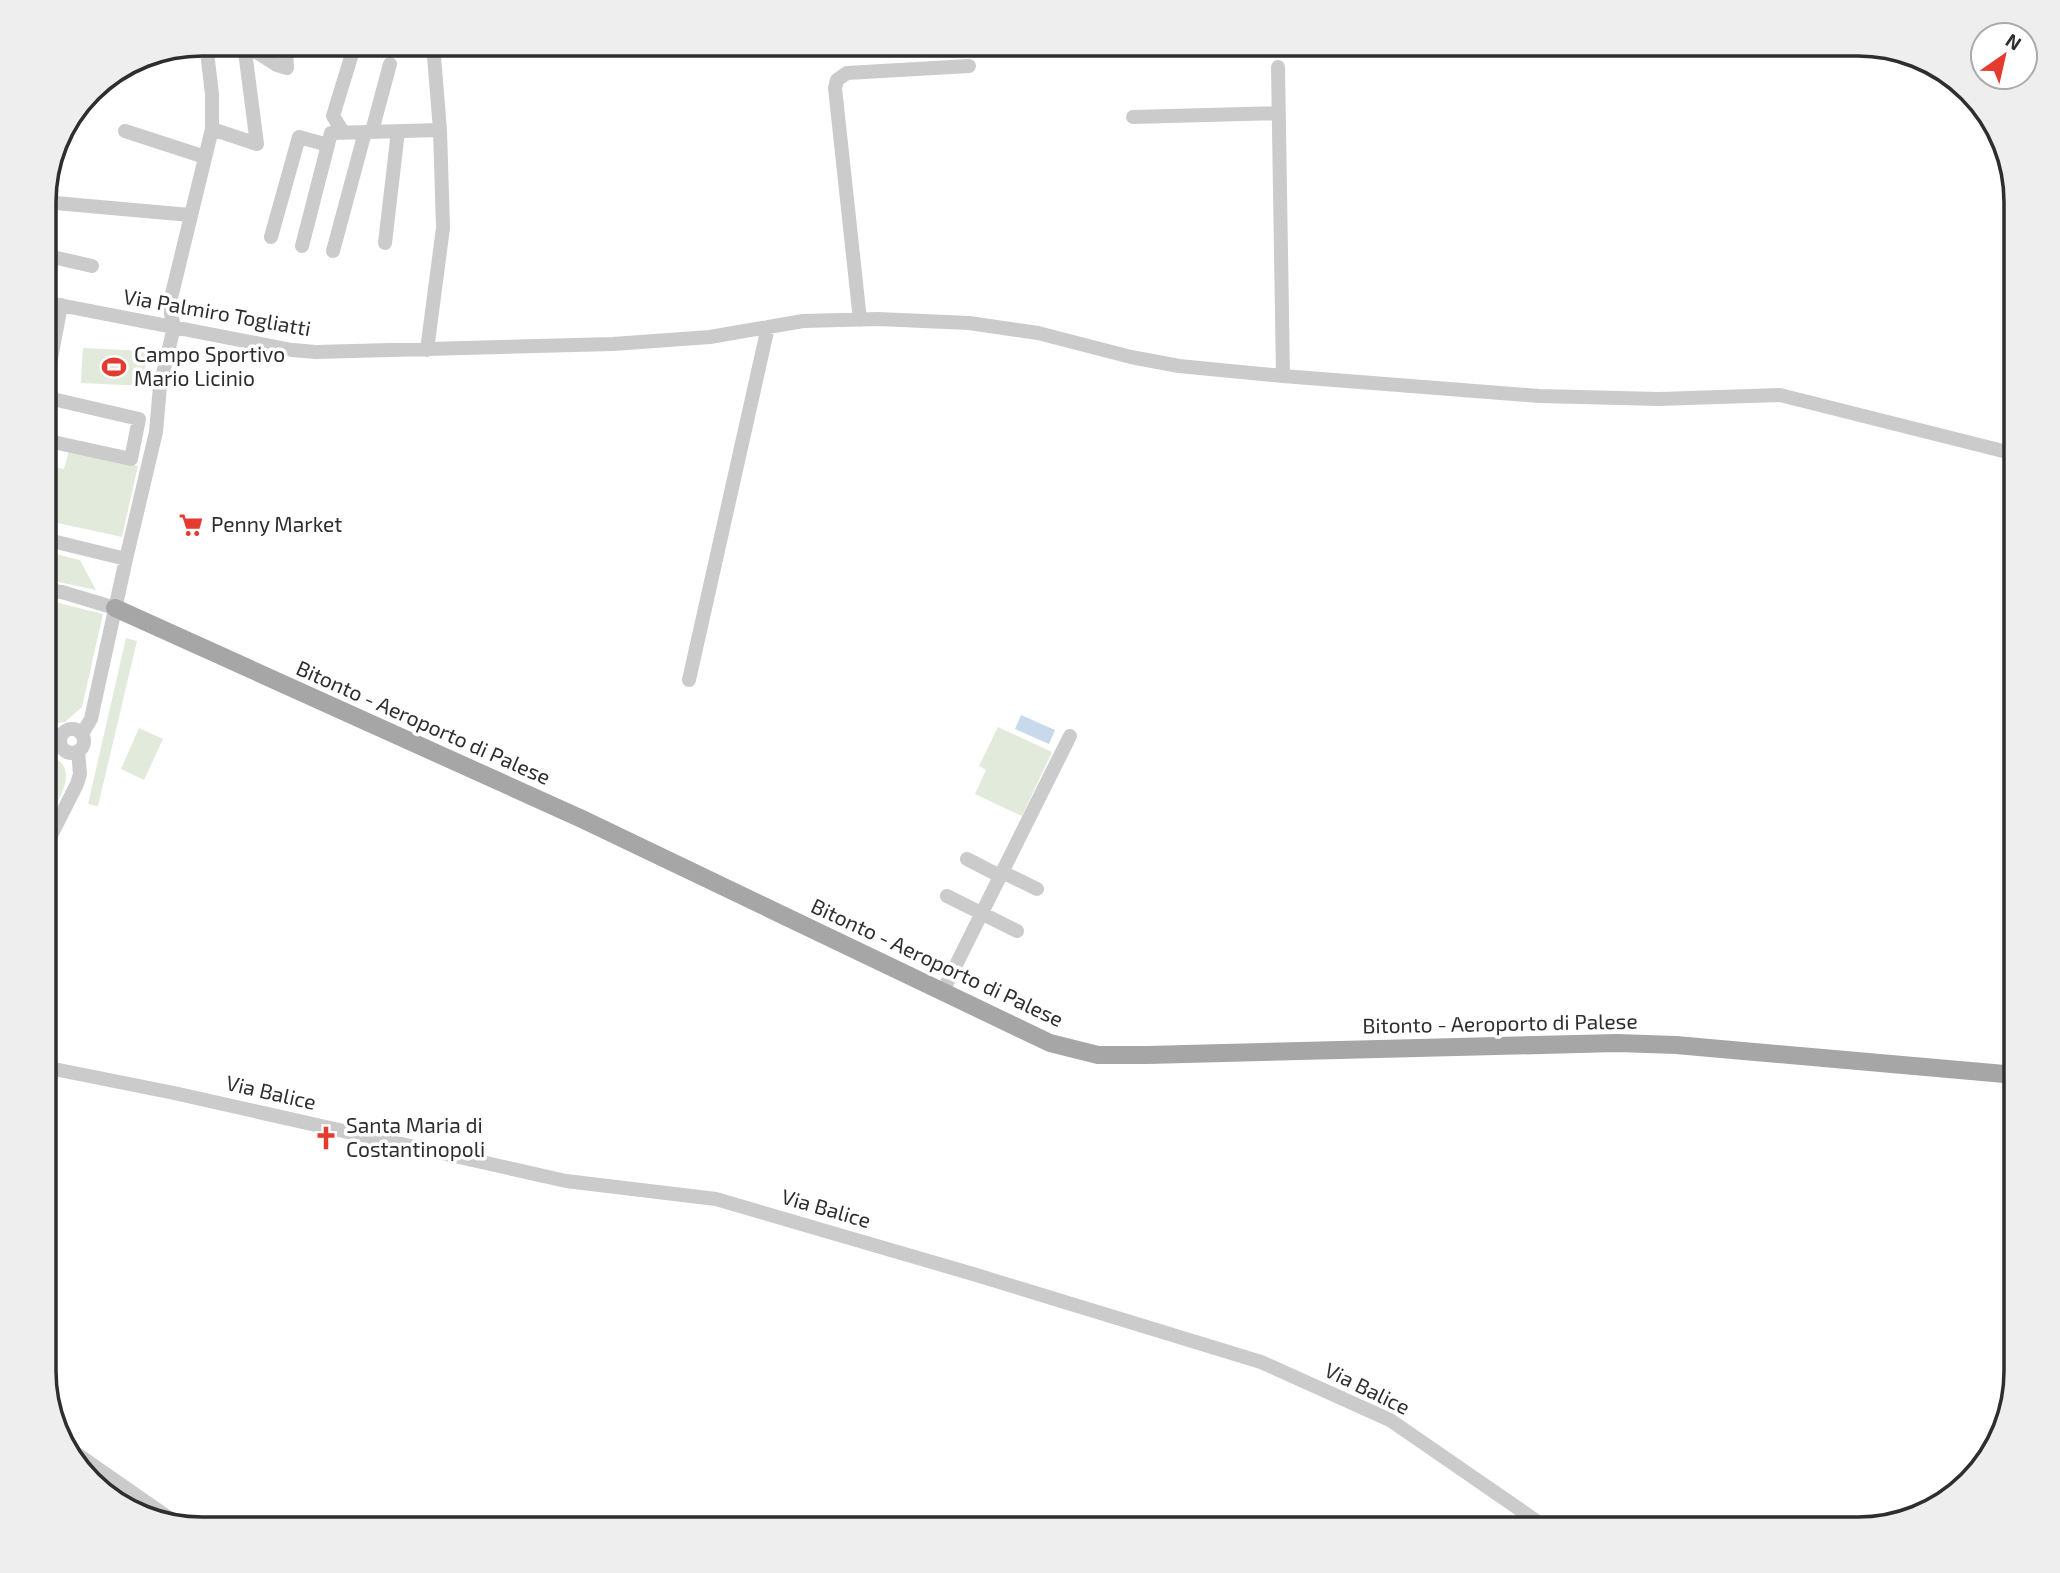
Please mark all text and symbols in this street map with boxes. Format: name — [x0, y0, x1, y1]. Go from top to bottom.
north arrow — [1969, 21, 2039, 91]
text: N — [2002, 28, 2026, 55]
street label: Via Palmiro Togliatti — [122, 283, 313, 340]
place label: Campo Sportivo Mario Licinio — [134, 341, 285, 390]
sports icon: Campo Sportivo Mario Licinio — [100, 353, 128, 381]
supermarket icon: Penny Market — [177, 511, 205, 539]
place label: Penny Market — [211, 511, 342, 536]
street label: Bitonto - Aeroporto di Palese — [293, 654, 554, 789]
street label: Bitonto - Aeroporto di Palese — [808, 892, 1068, 1031]
street label: Bitonto - Aeroporto di Palese — [1362, 1008, 1638, 1037]
street label: Via Balice — [224, 1069, 319, 1114]
place label: Santa Maria di Costantinopoli — [346, 1112, 485, 1161]
church icon: Santa Maria di Costantinopoli — [312, 1124, 340, 1152]
street label: Via Balice — [779, 1183, 874, 1232]
street label: Via Balice — [1321, 1356, 1414, 1419]

